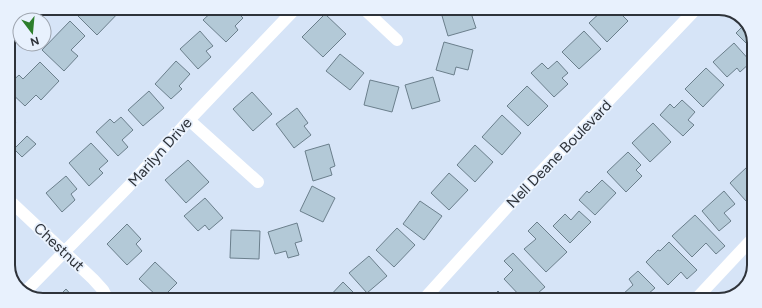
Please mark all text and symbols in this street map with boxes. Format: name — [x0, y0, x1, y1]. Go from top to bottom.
north arrow — [12, 12, 52, 52]
text: N — [29, 34, 41, 49]
street label: Nell Deane Boulevard — [503, 96, 615, 212]
street label: Marilyn Drive — [124, 114, 196, 190]
street label: Chestnut — [30, 219, 88, 275]

